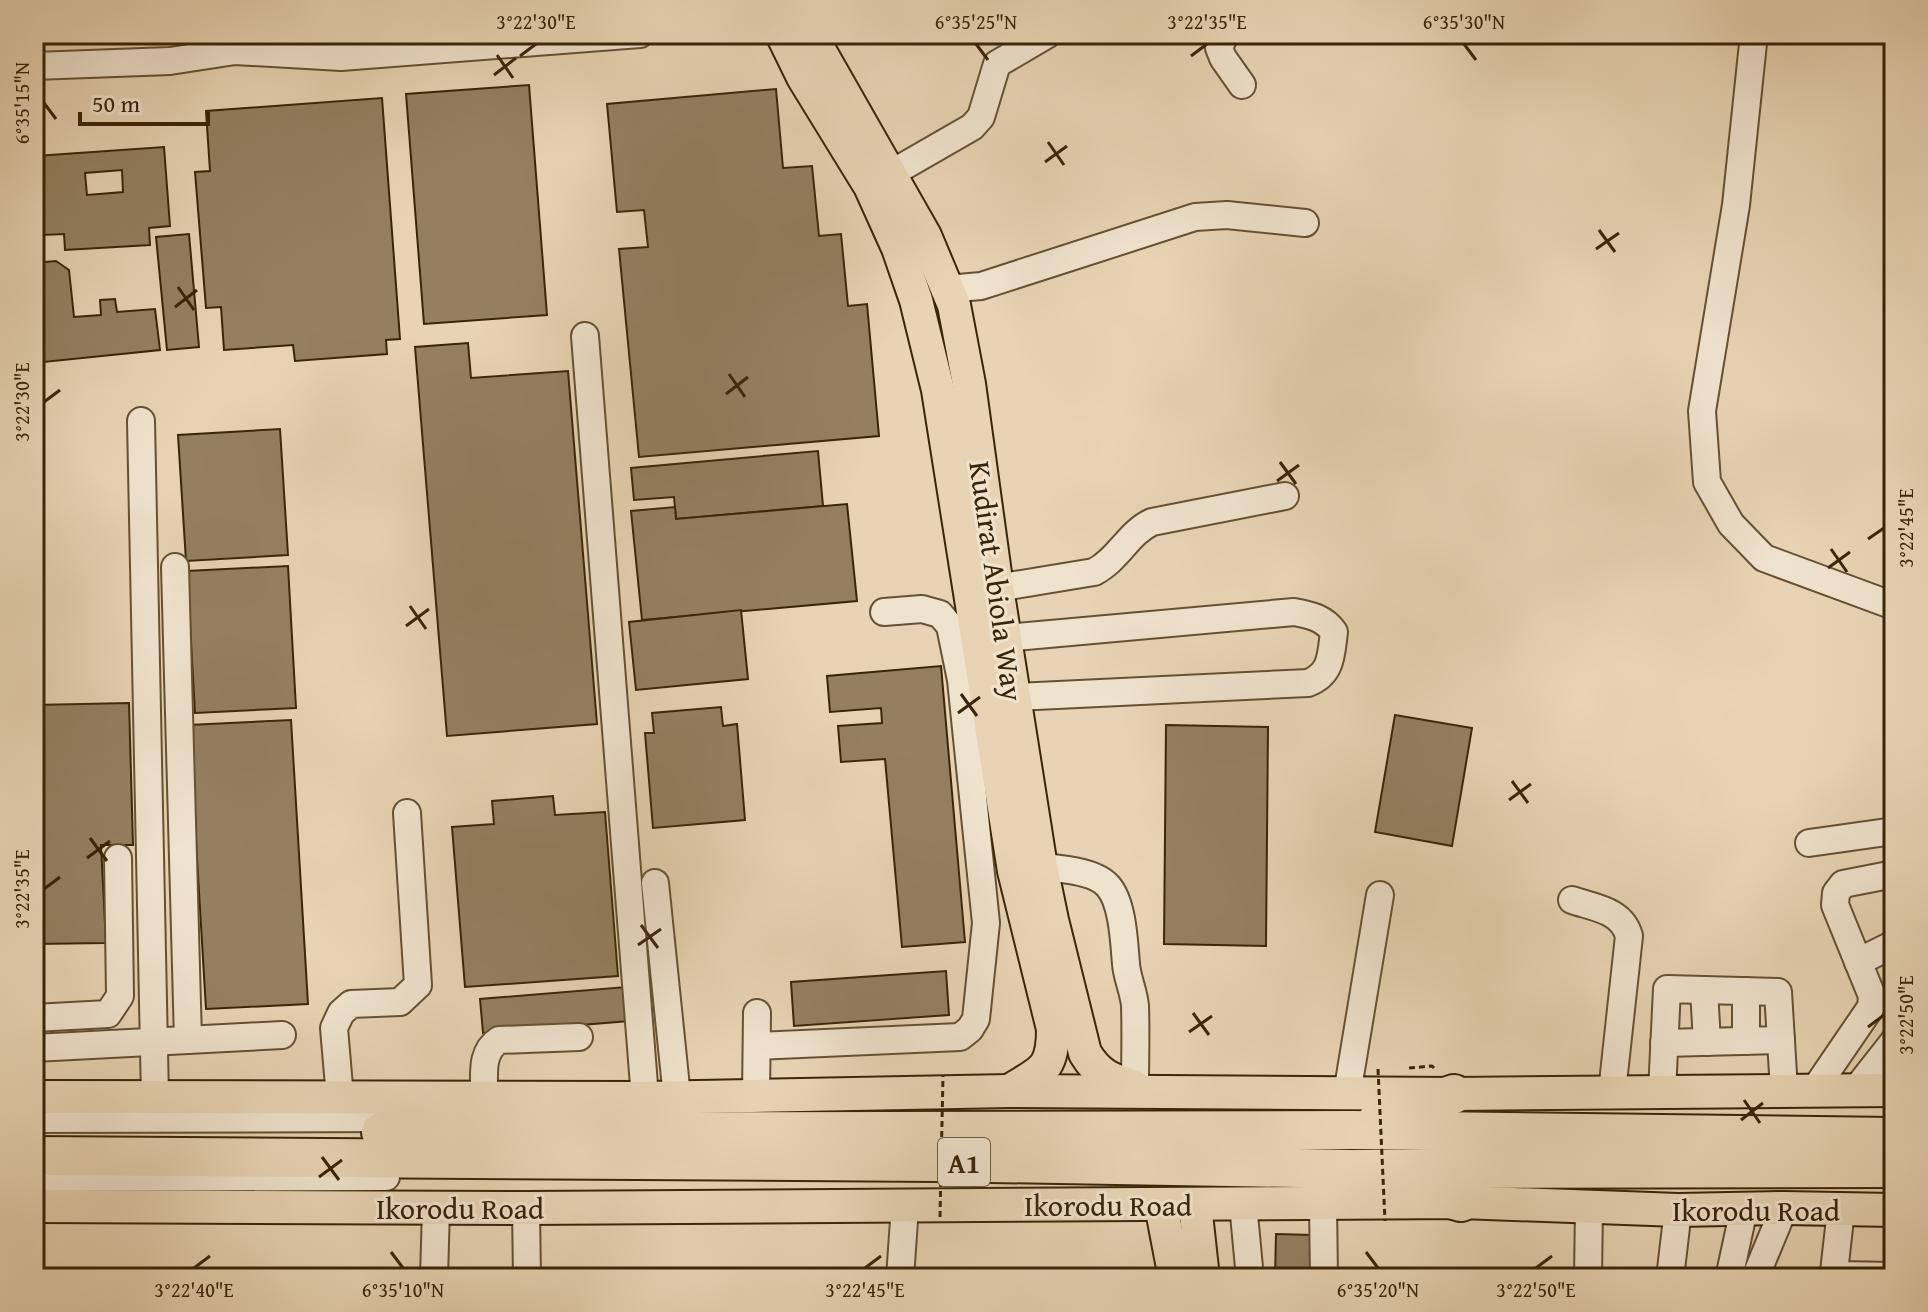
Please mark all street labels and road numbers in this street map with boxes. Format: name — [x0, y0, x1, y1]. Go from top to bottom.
street label: Kudirat Abiola Way — [958, 458, 1036, 704]
road number: A1 — [938, 1138, 990, 1186]
street label: Ikorodu Road — [1024, 1183, 1192, 1227]
street label: Ikorodu Road — [376, 1186, 544, 1230]
street label: Ikorodu Road — [1672, 1188, 1840, 1232]

